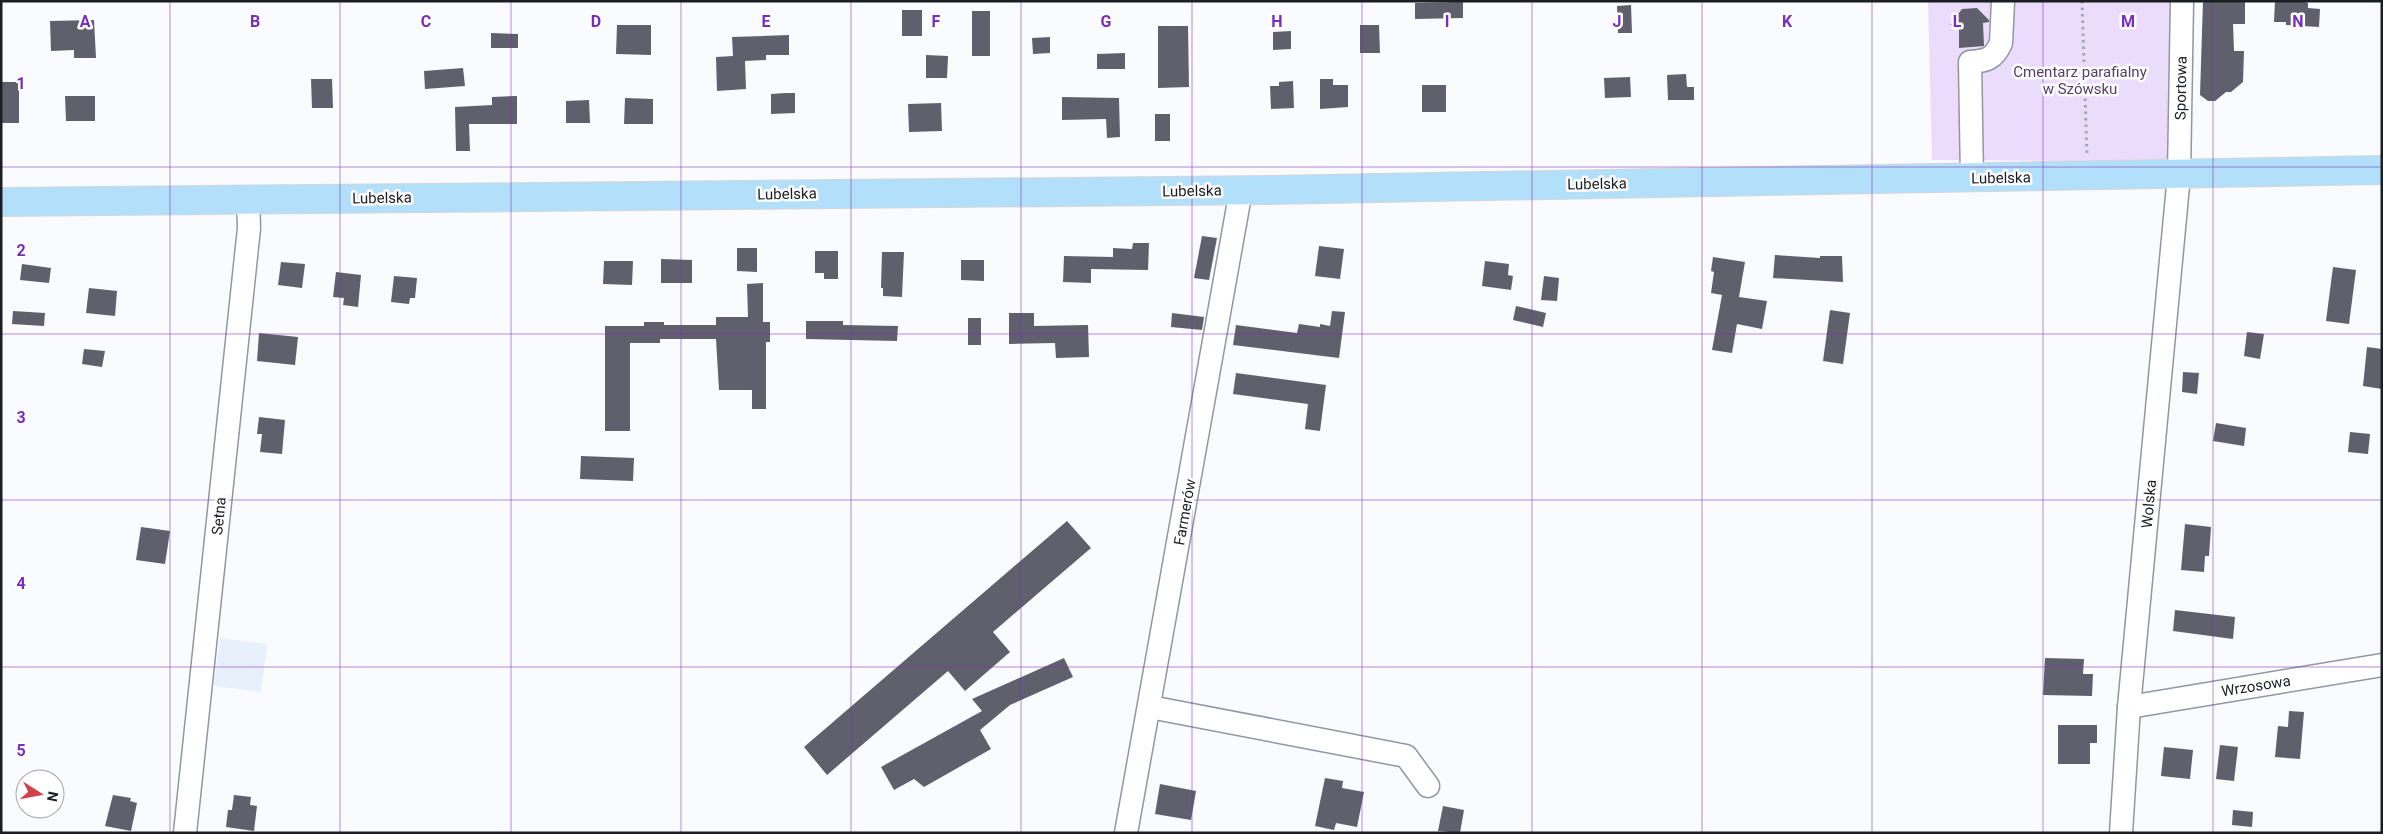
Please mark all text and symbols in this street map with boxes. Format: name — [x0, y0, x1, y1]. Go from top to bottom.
text: A — [80, 12, 91, 31]
text: B — [250, 12, 260, 31]
text: C — [421, 12, 431, 31]
text: D — [591, 12, 601, 31]
text: E — [762, 12, 771, 31]
text: F — [932, 12, 941, 31]
text: G — [1101, 12, 1112, 31]
text: H — [1271, 12, 1283, 31]
text: I — [1445, 12, 1449, 31]
text: J — [1613, 12, 1621, 31]
text: K — [1782, 12, 1793, 31]
text: L — [1953, 12, 1962, 31]
text: M — [2121, 12, 2135, 31]
text: N — [2292, 12, 2304, 31]
street label: Sportowa — [2171, 56, 2191, 120]
park label: Cmentarz parafialny w Szówsku — [2013, 63, 2147, 98]
text: 1 — [16, 74, 26, 93]
street label: Lubelska — [1971, 168, 2031, 188]
street label: Lubelska — [1567, 174, 1627, 194]
street label: Lubelska — [1162, 181, 1222, 201]
street label: Lubelska — [757, 184, 817, 204]
street label: Lubelska — [352, 188, 412, 208]
text: 2 — [16, 241, 26, 260]
text: 3 — [16, 408, 26, 427]
street label: Farmerów — [1170, 477, 1200, 547]
street label: Wolska — [2138, 479, 2160, 529]
street label: Setna — [208, 496, 230, 536]
text: 4 — [16, 574, 26, 593]
street label: Wrzosowa — [2220, 672, 2292, 700]
text: 5 — [16, 741, 26, 760]
north arrow — [15, 769, 65, 819]
text: N — [44, 790, 62, 803]

